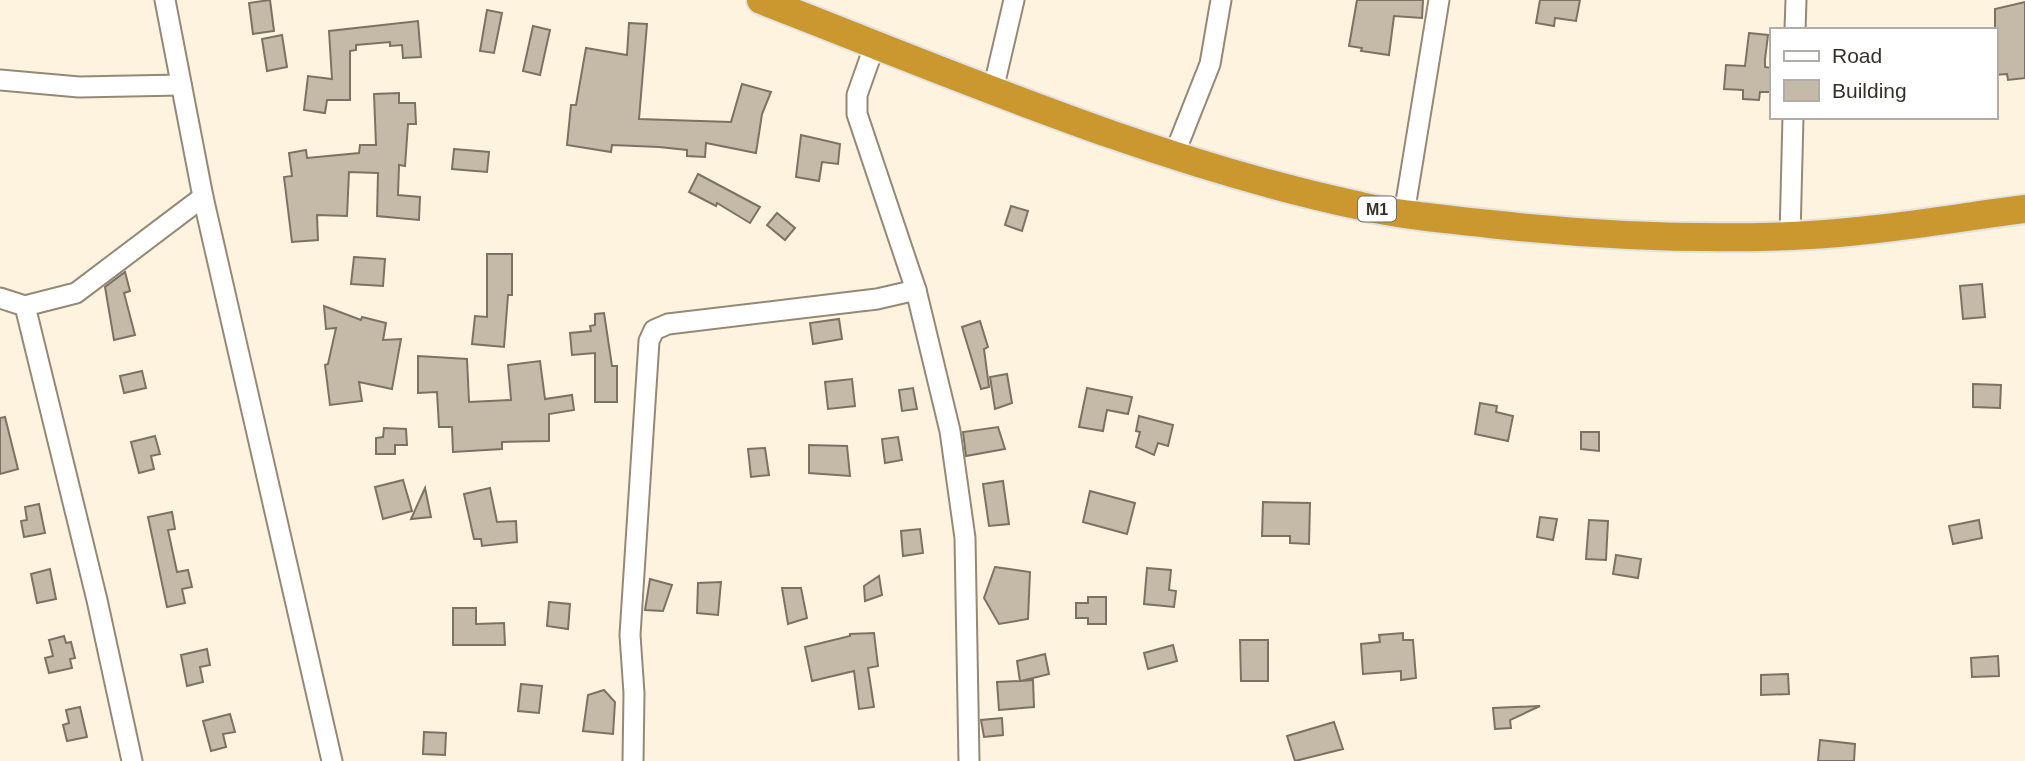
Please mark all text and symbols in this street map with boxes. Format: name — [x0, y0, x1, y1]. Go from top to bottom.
legend — [1770, 28, 1997, 119]
text: Road — [1832, 44, 1882, 67]
text: Building — [1832, 79, 1907, 102]
road number: M1 — [1358, 196, 1396, 222]

